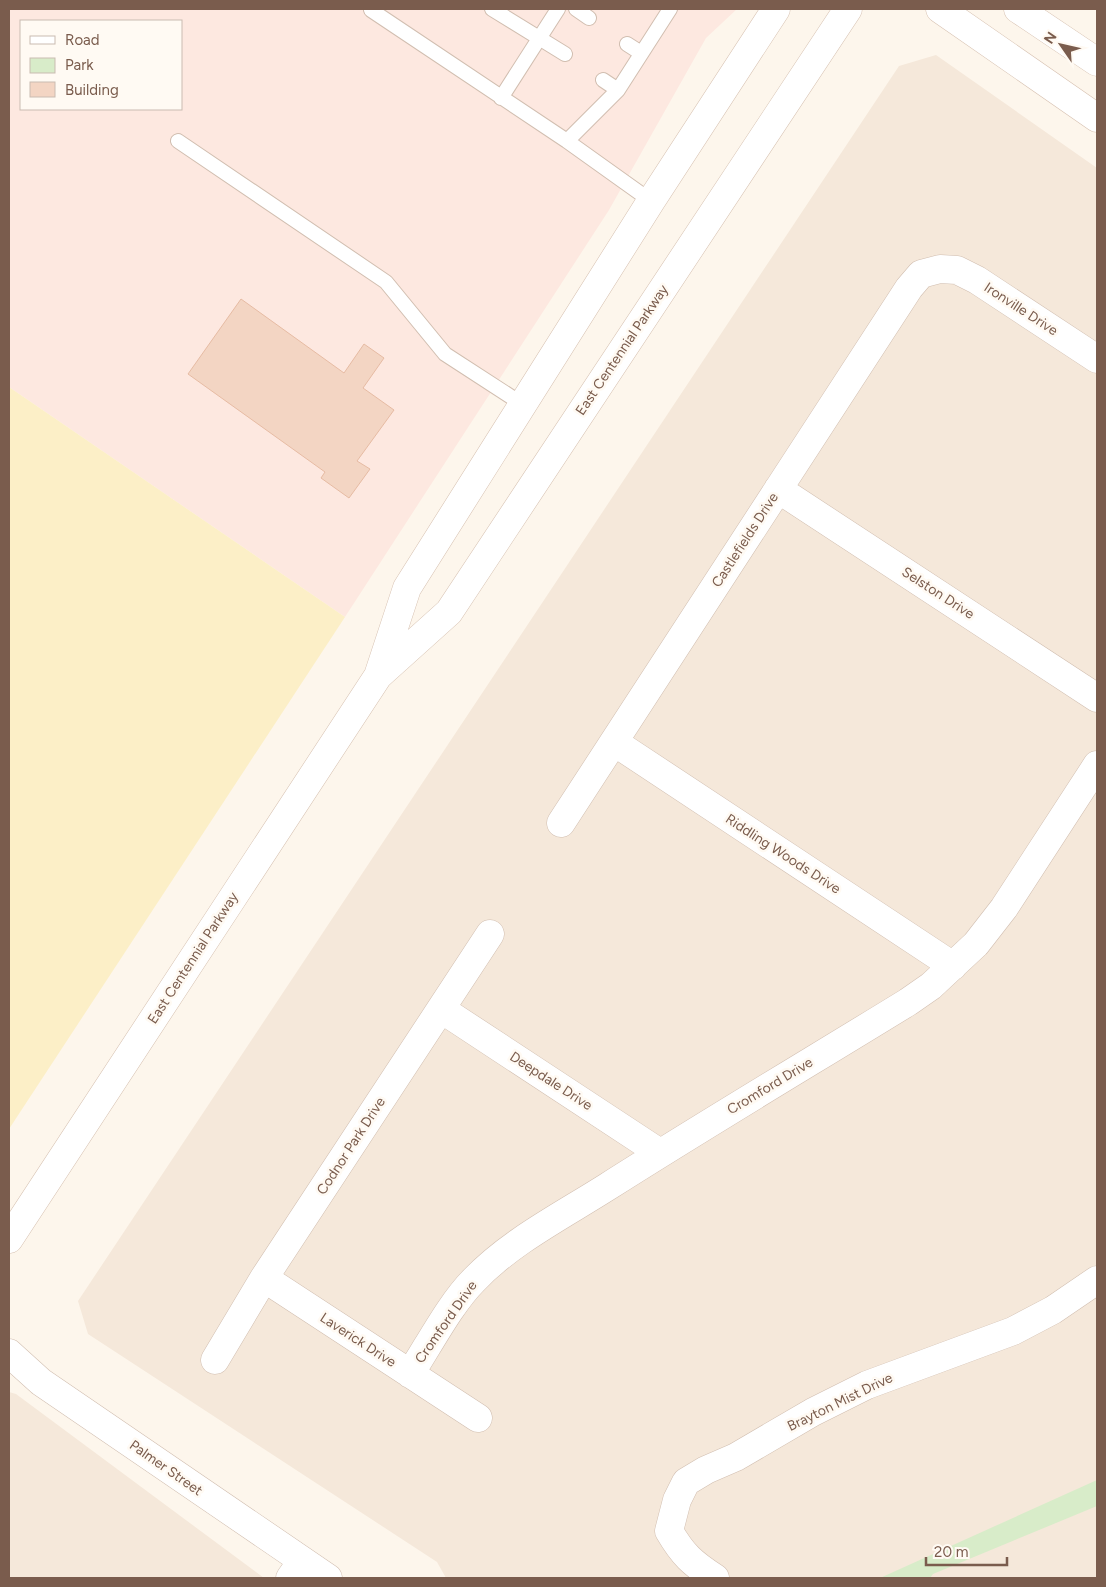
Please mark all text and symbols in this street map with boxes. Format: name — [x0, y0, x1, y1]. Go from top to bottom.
legend — [20, 20, 182, 110]
north arrow — [1036, 20, 1086, 70]
text: N — [1041, 29, 1061, 47]
text: Road — [65, 31, 100, 49]
text: Park — [65, 56, 94, 74]
text: Building — [65, 81, 119, 99]
street label: Ironville Drive — [981, 279, 1061, 339]
street label: East Centennial Parkway — [572, 281, 672, 418]
street label: Castlefields Drive — [708, 489, 782, 591]
street label: Selston Drive — [899, 563, 978, 623]
street label: Riddling Woods Drive — [722, 810, 844, 898]
street label: East Centennial Parkway — [144, 888, 242, 1027]
street label: Deepdale Drive — [506, 1048, 596, 1114]
street label: Cromford Drive — [724, 1054, 816, 1118]
street label: Codnor Park Drive — [313, 1094, 389, 1198]
street label: Cromford Drive — [411, 1277, 481, 1367]
street label: Laverick Drive — [317, 1309, 400, 1371]
street label: Brayton Mist Drive — [785, 1369, 896, 1435]
street label: Palmer Street — [126, 1437, 206, 1499]
scale bar — [926, 1534, 1007, 1566]
text: 20 m — [934, 1543, 968, 1561]

